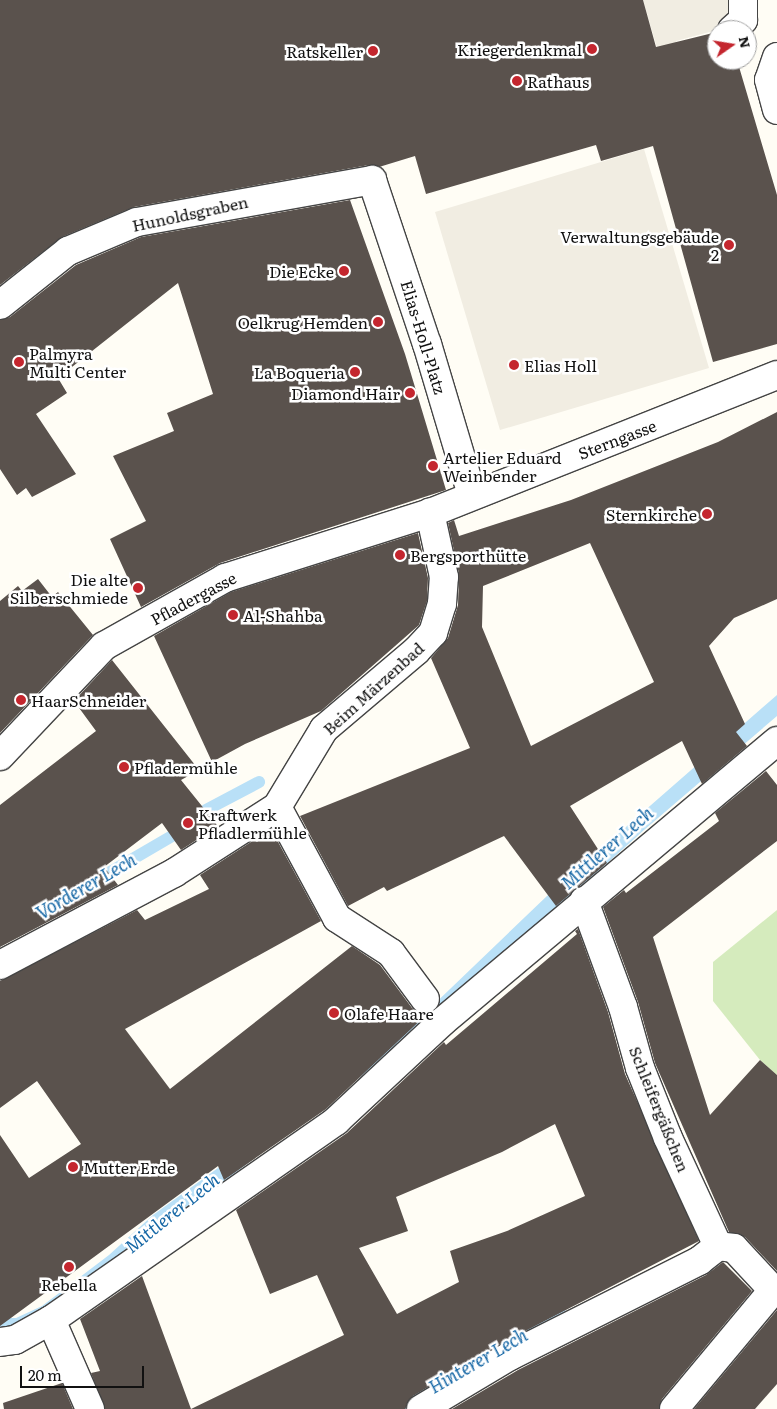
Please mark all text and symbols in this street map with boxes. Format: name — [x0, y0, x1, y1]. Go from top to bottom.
north arrow — [707, 20, 757, 70]
text: N — [735, 34, 757, 50]
place label: Kriegerdenkmal — [457, 39, 582, 59]
place label: Ratskeller — [286, 41, 363, 61]
marker: Kriegerdenkmal — [586, 43, 598, 55]
marker: Ratskeller — [367, 45, 379, 57]
place label: Rathaus — [527, 71, 589, 91]
marker: Rathaus — [511, 75, 523, 87]
street label: Hunoldsgraben — [130, 191, 250, 235]
place label: Verwaltungsgebäude 2 — [560, 226, 719, 264]
marker: Verwaltungsgebäude 2 — [723, 239, 735, 251]
place label: Die Ecke — [269, 261, 334, 281]
marker: Die Ecke — [338, 265, 350, 277]
street label: Elias-Holl-Platz — [398, 278, 450, 396]
place label: Oelkrug Hemden — [238, 312, 368, 332]
marker: Oelkrug Hemden — [372, 316, 384, 328]
place label: Palmyra Multi Center — [29, 343, 126, 381]
place label: Elias Holl — [524, 355, 597, 375]
marker: Palmyra Multi Center — [13, 356, 25, 368]
marker: Elias Holl — [508, 359, 520, 371]
place label: La Boqueria — [254, 362, 345, 382]
marker: La Boqueria — [349, 366, 361, 378]
place label: Diamond Hair — [291, 383, 400, 403]
marker: Diamond Hair — [404, 387, 416, 399]
street label: Sterngasse — [575, 415, 659, 463]
place label: Artelier Eduard Weinbender — [443, 447, 562, 485]
marker: Artelier Eduard Weinbender — [427, 460, 439, 472]
place label: Sternkirche — [606, 504, 697, 524]
marker: Sternkirche — [701, 508, 713, 520]
place label: Bergsporthütte — [410, 545, 526, 565]
marker: Bergsporthütte — [394, 549, 406, 561]
street label: Pfladergasse — [147, 567, 239, 629]
place label: Die alte Silberschmiede — [10, 569, 128, 607]
marker: Die alte Silberschmiede — [132, 582, 144, 594]
place label: Al-Shahba — [243, 605, 323, 625]
marker: Al-Shahba — [227, 609, 239, 621]
street label: Beim Märzenbad — [319, 638, 427, 738]
place label: HaarSchneider — [31, 690, 146, 710]
marker: HaarSchneider — [15, 694, 27, 706]
place label: Pfladermühle — [134, 757, 238, 777]
marker: Pfladermühle — [118, 761, 130, 773]
water label: Mittlerer Lech — [557, 802, 657, 894]
place label: Kraftwerk Pfladlermühle — [198, 804, 307, 842]
marker: Kraftwerk Pfladlermühle — [182, 817, 194, 829]
water label: Vorderer Lech — [32, 849, 140, 923]
place label: Olafe Haare — [344, 1003, 434, 1023]
marker: Olafe Haare — [328, 1007, 340, 1019]
street label: Schleifergäßchen — [626, 1043, 694, 1175]
place label: Mutter Erde — [83, 1157, 175, 1177]
marker: Mutter Erde — [67, 1161, 79, 1173]
water label: Mittlerer Lech — [121, 1169, 223, 1257]
marker: Rebella — [63, 1261, 75, 1273]
place label: Rebella — [41, 1274, 97, 1294]
water label: Hinterer Lech — [425, 1324, 531, 1398]
scale bar — [22, 1356, 146, 1388]
text: 20 m — [28, 1363, 62, 1386]

